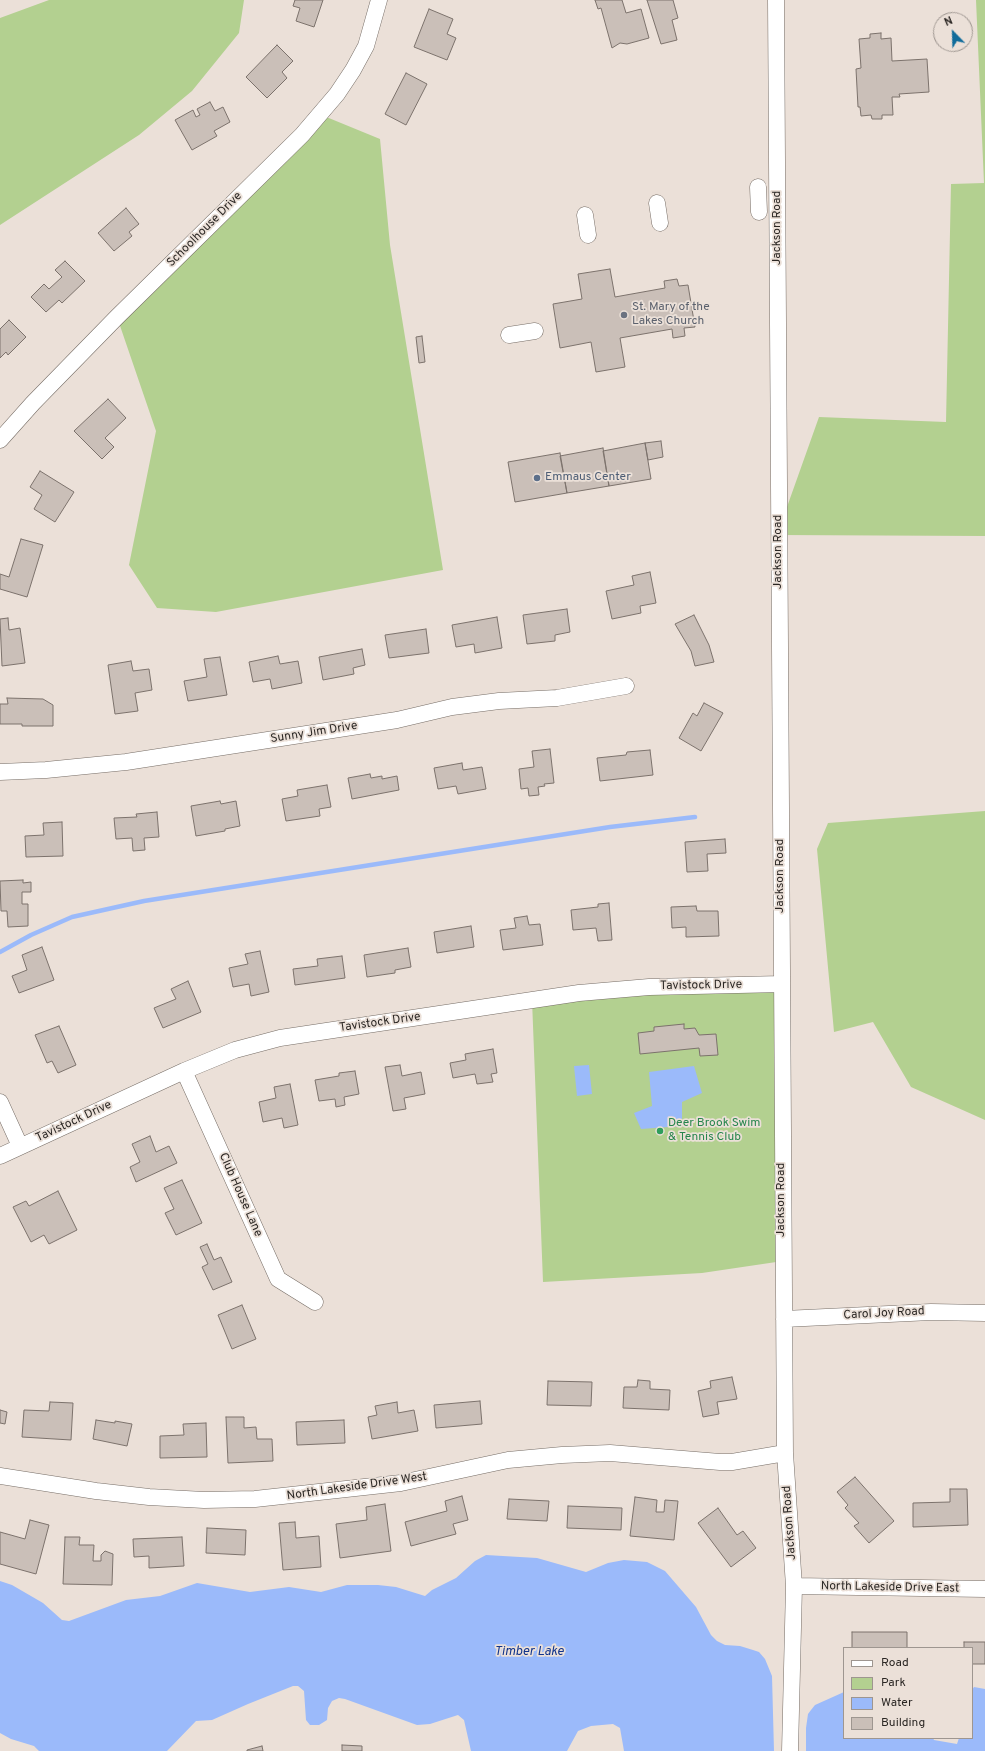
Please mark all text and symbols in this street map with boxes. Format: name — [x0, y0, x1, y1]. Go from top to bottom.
north arrow — [933, 12, 973, 52]
text: N — [942, 14, 955, 30]
street label: Schoolhouse Drive — [164, 189, 246, 271]
street label: Jackson Road — [771, 191, 785, 265]
place label: St. Mary of the Lakes Church — [632, 301, 710, 329]
marker: St. Mary of the Lakes Church — [619, 310, 629, 320]
place label: Emmaus Center — [545, 471, 631, 485]
marker: Emmaus Center — [532, 473, 542, 483]
street label: Jackson Road — [772, 515, 786, 589]
street label: Sunny Jim Drive — [269, 719, 359, 747]
street label: Jackson Road — [774, 839, 788, 913]
street label: Tavistock Drive — [660, 978, 742, 994]
street label: Tavistock Drive — [338, 1010, 422, 1036]
street label: Tavistock Drive — [34, 1098, 114, 1146]
place label: Deer Brook Swim & Tennis Club — [668, 1117, 760, 1145]
marker: Deer Brook Swim & Tennis Club — [655, 1126, 665, 1136]
street label: Club House Lane — [215, 1151, 265, 1239]
street label: Jackson Road — [775, 1163, 789, 1237]
street label: Carol Joy Road — [843, 1305, 925, 1323]
street label: North Lakeside Drive West — [286, 1470, 428, 1504]
street label: Jackson Road — [780, 1485, 800, 1561]
street label: North Lakeside Drive East — [821, 1580, 959, 1596]
water label: Timber Lake — [494, 1644, 564, 1660]
legend — [843, 1647, 973, 1739]
text: Road — [881, 1655, 909, 1671]
text: Park — [881, 1675, 906, 1691]
text: Water — [881, 1695, 913, 1711]
text: Building — [881, 1715, 925, 1731]

